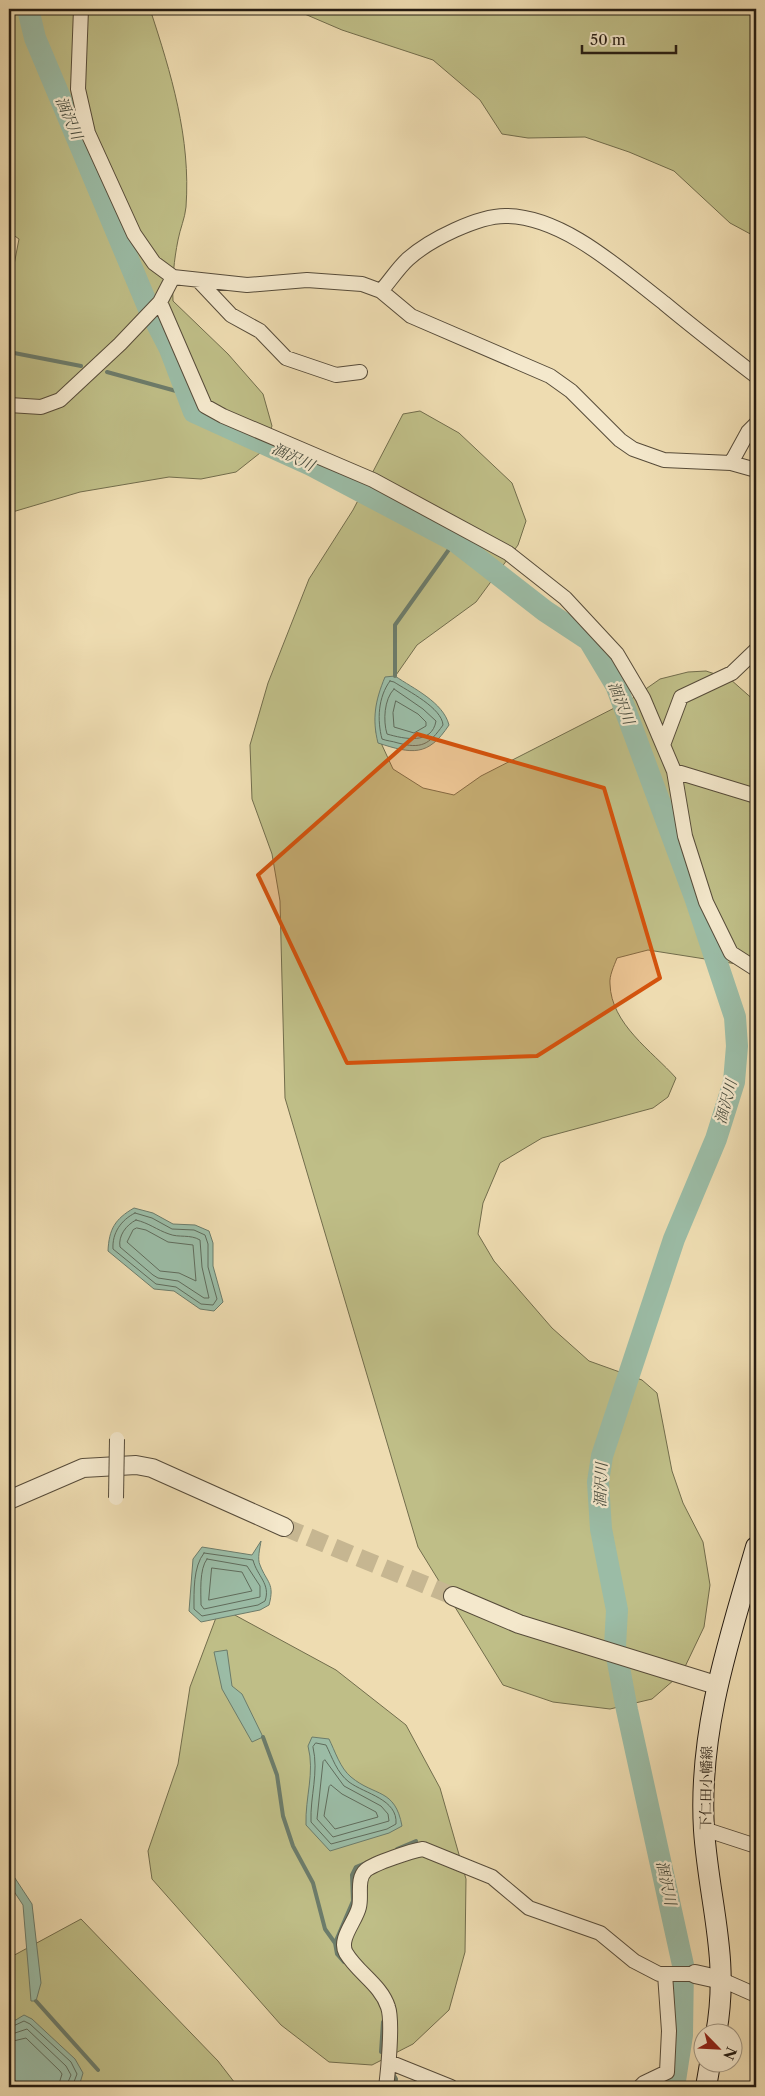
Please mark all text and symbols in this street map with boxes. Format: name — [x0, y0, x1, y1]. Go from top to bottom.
scale bar — [582, 22, 676, 54]
text: 50 m — [590, 30, 626, 49]
water label: 涸沢川 — [52, 93, 88, 144]
water label: 涸沢川 — [269, 438, 319, 476]
water label: 涸沢川 — [604, 678, 639, 729]
water label: 涸沢川 — [711, 1076, 741, 1126]
water label: 涸沢川 — [590, 1460, 611, 1508]
street label: 下仁田小幡線 — [696, 1746, 716, 1830]
water label: 涸沢川 — [653, 1859, 681, 1909]
north arrow — [692, 2024, 742, 2074]
text: N — [719, 2044, 741, 2063]

